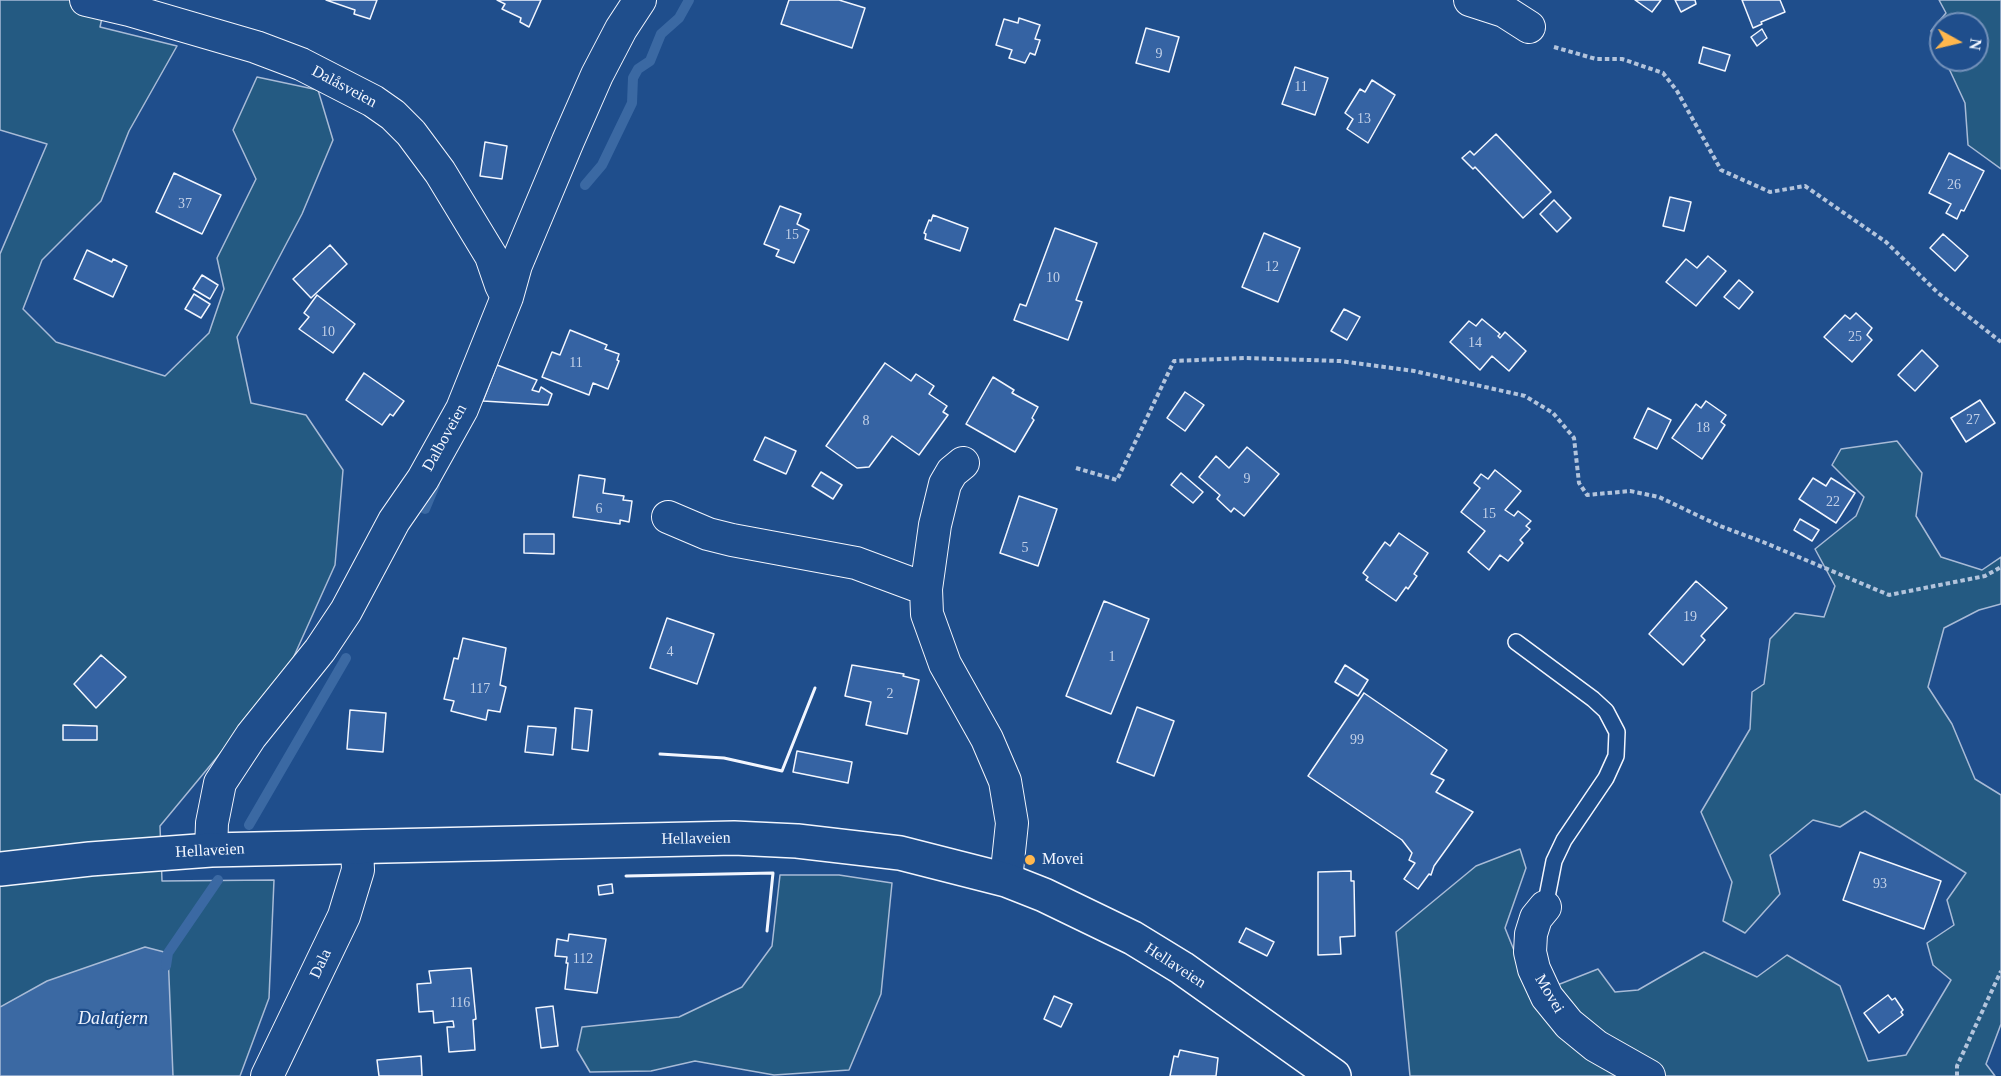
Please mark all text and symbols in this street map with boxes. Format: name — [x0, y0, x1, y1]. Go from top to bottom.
north arrow — [1929, 12, 1989, 72]
text: N — [1966, 37, 1985, 51]
house number: 9 — [1156, 46, 1162, 62]
street label: Dalåsveien — [308, 62, 380, 112]
house number: 11 — [1294, 79, 1308, 95]
house number: 13 — [1357, 111, 1371, 127]
house number: 26 — [1947, 177, 1961, 193]
house number: 37 — [178, 196, 192, 212]
house number: 15 — [785, 227, 799, 243]
house number: 12 — [1265, 259, 1279, 275]
house number: 10 — [1046, 270, 1060, 286]
house number: 10 — [321, 324, 335, 340]
house number: 25 — [1848, 329, 1862, 345]
house number: 14 — [1468, 335, 1482, 351]
house number: 11 — [569, 355, 583, 371]
street label: Dalboveien — [419, 401, 471, 475]
house number: 27 — [1966, 412, 1980, 428]
house number: 8 — [862, 413, 870, 429]
house number: 18 — [1696, 420, 1710, 436]
house number: 9 — [1244, 471, 1250, 487]
house number: 22 — [1826, 494, 1840, 510]
house number: 6 — [596, 501, 602, 517]
house number: 15 — [1482, 506, 1496, 522]
house number: 5 — [1022, 540, 1028, 556]
house number: 19 — [1683, 609, 1697, 625]
house number: 4 — [666, 644, 674, 660]
house number: 1 — [1108, 649, 1116, 665]
house number: 117 — [470, 681, 490, 697]
house number: 2 — [886, 686, 894, 702]
house number: 99 — [1350, 732, 1364, 748]
street label: Hellaveien — [661, 829, 731, 849]
street label: Hellaveien — [175, 840, 245, 862]
place label: Movei — [1042, 850, 1084, 870]
marker: Movei — [1023, 853, 1037, 867]
house number: 93 — [1873, 876, 1887, 892]
street label: Hellaveien — [1141, 939, 1209, 993]
street label: Dala — [306, 946, 336, 982]
house number: 112 — [573, 951, 593, 967]
street label: Movei — [1530, 971, 1568, 1017]
house number: 116 — [450, 995, 470, 1011]
water label: Dalatjern — [78, 1008, 148, 1030]

